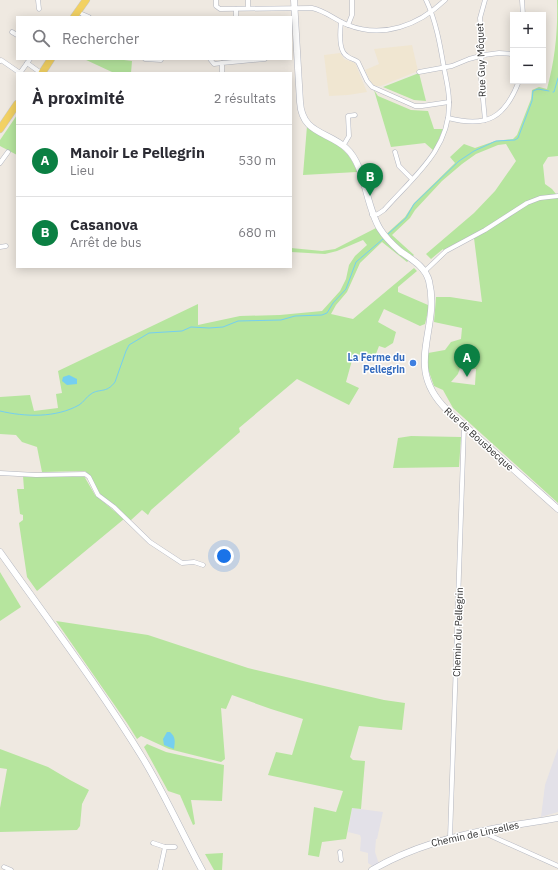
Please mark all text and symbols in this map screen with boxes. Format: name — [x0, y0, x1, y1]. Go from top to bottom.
map controls — [510, 12, 546, 84]
button: + — [510, 12, 546, 48]
search box — [16, 16, 292, 60]
street label: Rue Guy Môquet — [473, 22, 489, 97]
icon: search — [30, 27, 52, 49]
text: Rechercher — [62, 29, 139, 48]
button: − — [510, 48, 546, 84]
text: À proximité — [32, 87, 125, 109]
text: 2 résultats — [214, 90, 276, 107]
text: Manoir Le Pellegrin — [70, 143, 205, 162]
text: A — [41, 152, 49, 169]
text: 530 m — [238, 152, 276, 169]
text: Lieu — [70, 162, 94, 179]
pin: B — [357, 163, 383, 196]
text: Casanova — [70, 215, 138, 234]
text: B — [41, 224, 49, 241]
text: 680 m — [238, 224, 276, 241]
text: Arrêt de bus — [70, 234, 142, 251]
pin: A — [454, 344, 480, 377]
place label: La Ferme du Pellegrin — [347, 351, 405, 376]
marker: La Ferme du Pellegrin — [408, 358, 418, 368]
street label: Rue de Bousbecque — [441, 404, 517, 474]
your location — [214, 546, 234, 566]
street label: Chemin du Pellegrin — [450, 587, 466, 677]
street label: Chemin de Linselles — [430, 818, 520, 850]

